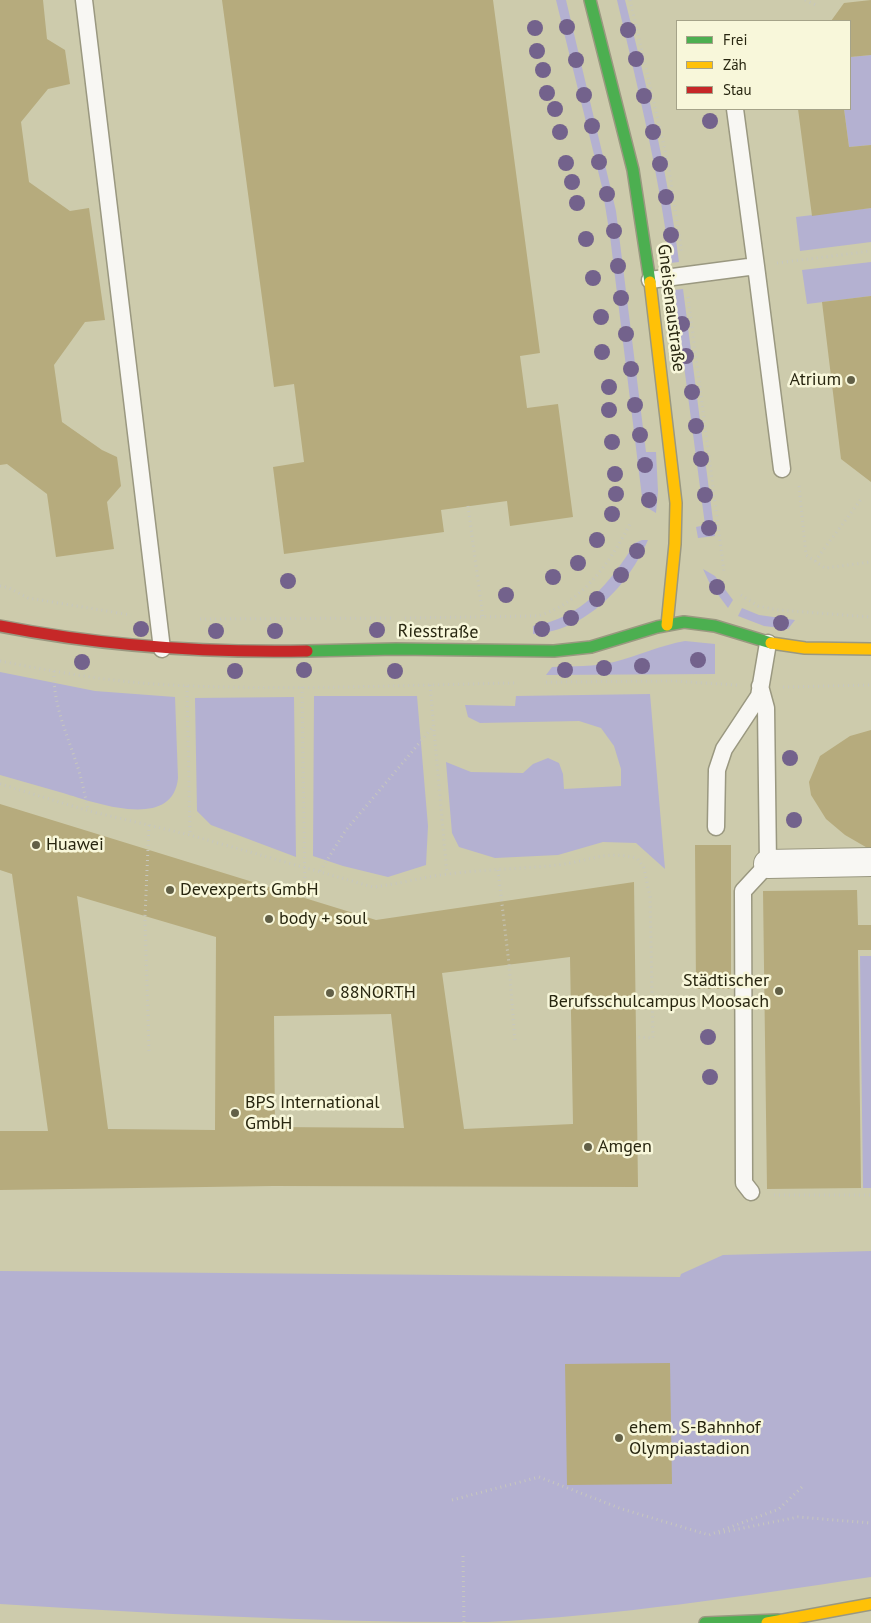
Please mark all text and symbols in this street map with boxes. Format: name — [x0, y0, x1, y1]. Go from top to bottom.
legend — [676, 20, 851, 110]
text: Frei — [723, 30, 748, 49]
text: Zäh — [723, 55, 747, 74]
text: Stau — [723, 80, 752, 99]
street label: Gneisenaustraße — [652, 243, 690, 373]
place label: Atrium — [789, 369, 841, 391]
marker: Atrium — [845, 374, 857, 386]
street label: Riesstraße — [397, 620, 479, 644]
place label: Huawei — [46, 834, 104, 856]
marker: Huawei — [30, 839, 42, 851]
place label: Devexperts GmbH — [180, 879, 318, 901]
marker: Devexperts GmbH — [164, 884, 176, 896]
place label: body + soul — [279, 908, 367, 930]
marker: body + soul — [263, 913, 275, 925]
place label: Städtischer Berufsschulcampus Moosach — [548, 970, 769, 1012]
place label: 88NORTH — [340, 982, 416, 1004]
marker: Städtischer Berufsschulcampus Moosach — [773, 985, 785, 997]
marker: 88NORTH — [324, 987, 336, 999]
place label: BPS International GmbH — [245, 1092, 380, 1134]
marker: BPS International GmbH — [229, 1107, 241, 1119]
place label: Amgen — [598, 1136, 652, 1158]
marker: Amgen — [582, 1141, 594, 1153]
place label: ehem. S-Bahnhof Olympiastadion — [629, 1417, 761, 1460]
marker: ehem. S-Bahnhof Olympiastadion — [613, 1432, 625, 1444]

